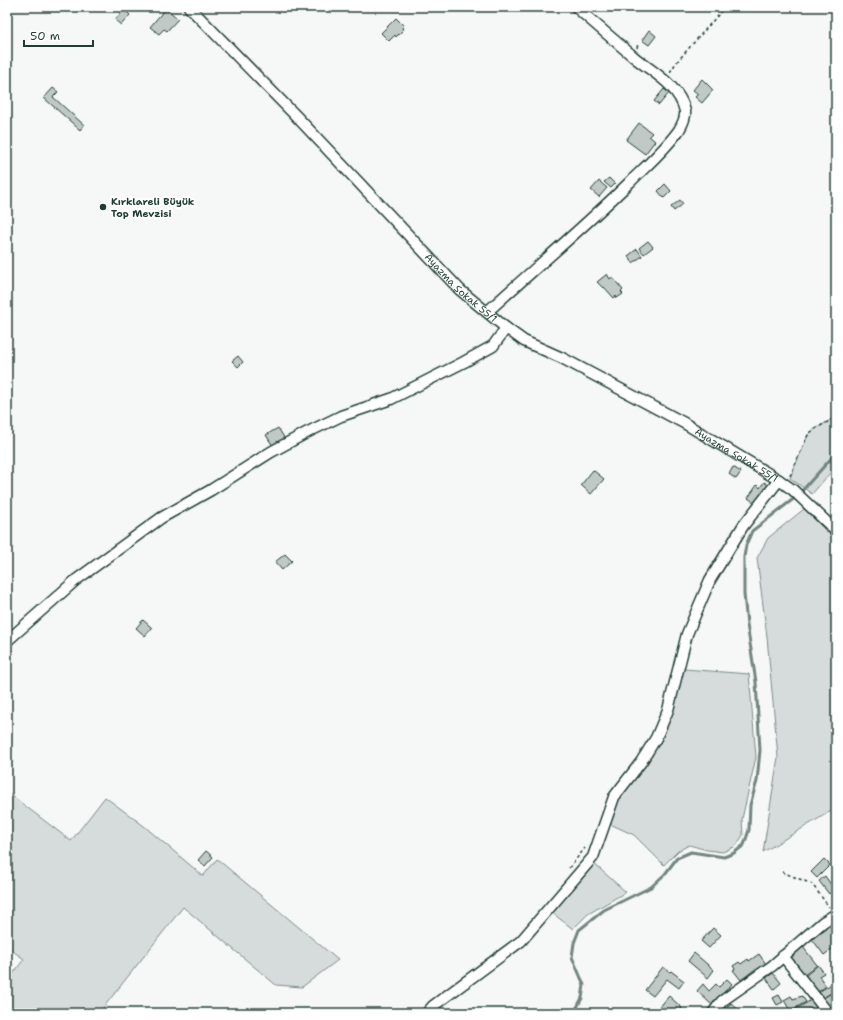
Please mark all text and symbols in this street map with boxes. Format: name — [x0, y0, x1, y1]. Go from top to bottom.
scale bar — [24, 22, 93, 48]
text: 50 m — [30, 28, 60, 44]
place label: Kırklareli Büyük Top Mevzisi — [111, 195, 195, 220]
marker: Kırklareli Büyük Top Mevzisi — [98, 202, 108, 212]
street label: Ayazma Sokak 55/1 — [422, 250, 500, 325]
street label: Ayazma Sokak 55/1 — [693, 425, 781, 485]

